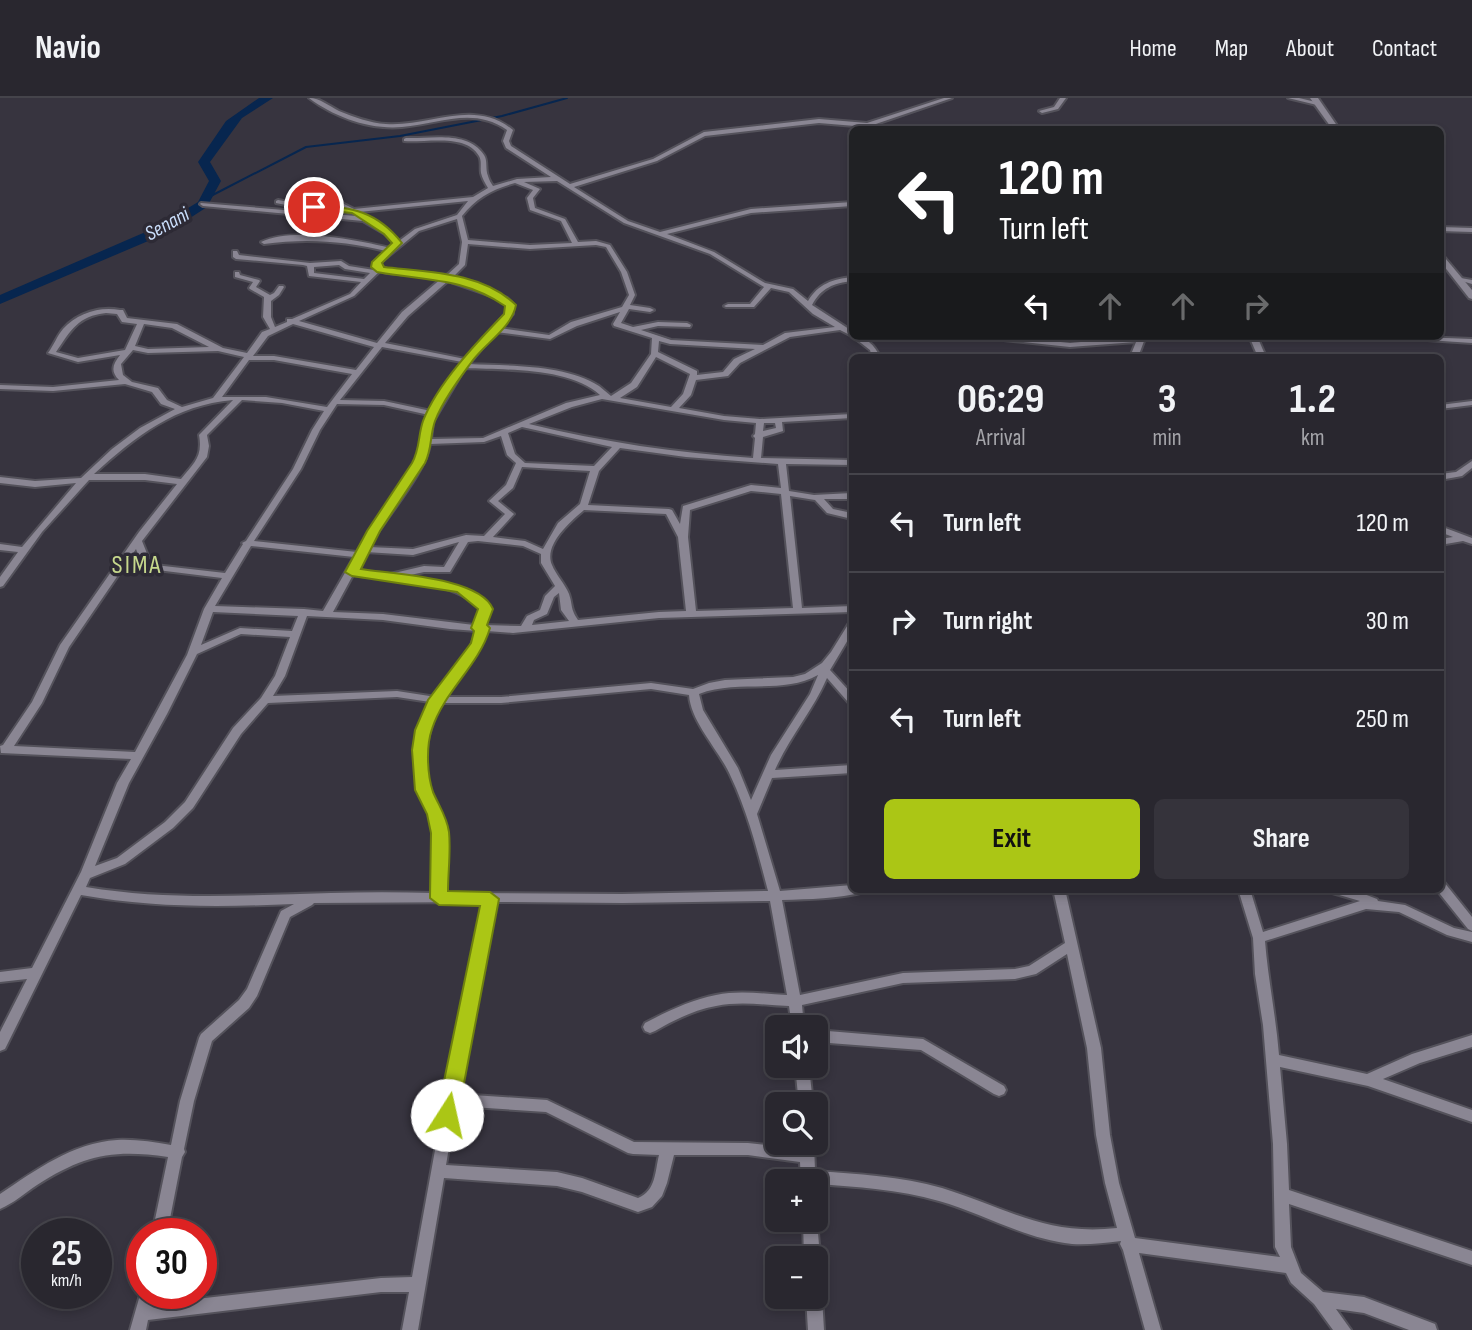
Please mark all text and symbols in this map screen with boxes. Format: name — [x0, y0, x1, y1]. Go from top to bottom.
text: Navio — [35, 28, 101, 68]
text: Home — [1129, 34, 1177, 63]
text: Map — [1215, 34, 1248, 63]
text: About — [1286, 34, 1334, 63]
text: Contact — [1372, 34, 1437, 63]
text: 120 m — [999, 150, 1104, 209]
icon: left — [884, 154, 975, 245]
pin — [284, 177, 344, 237]
icon: arrive — [295, 188, 333, 226]
water label: Senani — [140, 201, 195, 246]
text: Turn left — [999, 210, 1089, 249]
icon: left — [1018, 287, 1056, 325]
icon: ahead — [1091, 287, 1129, 325]
icon: ahead — [1164, 287, 1202, 325]
icon: right — [1237, 287, 1275, 325]
text: 06:29 — [957, 374, 1045, 425]
text: 3 — [1158, 374, 1176, 425]
text: 1.2 — [1290, 374, 1336, 425]
text: Arrival — [976, 424, 1026, 452]
text: min — [1153, 424, 1182, 452]
text: km — [1301, 424, 1325, 452]
icon: left — [884, 504, 922, 542]
text: Turn left — [943, 508, 1021, 539]
text: 120 m — [1356, 508, 1409, 539]
district label: SIMA — [112, 550, 162, 581]
icon: right — [884, 602, 922, 640]
text: Turn right — [943, 606, 1032, 637]
text: 30 m — [1366, 606, 1409, 637]
icon: left — [884, 700, 922, 738]
text: Turn left — [943, 704, 1021, 735]
text: 250 m — [1355, 704, 1409, 735]
button: Exit — [884, 799, 1140, 879]
button: Share — [1154, 799, 1409, 879]
map controls — [765, 1015, 828, 1309]
button: sound — [765, 1015, 828, 1078]
position arrow — [410, 1078, 484, 1152]
button: search — [765, 1092, 828, 1155]
button: + — [765, 1169, 828, 1232]
speed limit sign: 30 — [126, 1218, 217, 1309]
text: 25 — [51, 1233, 82, 1276]
button: − — [765, 1246, 828, 1309]
text: km/h — [51, 1270, 82, 1291]

